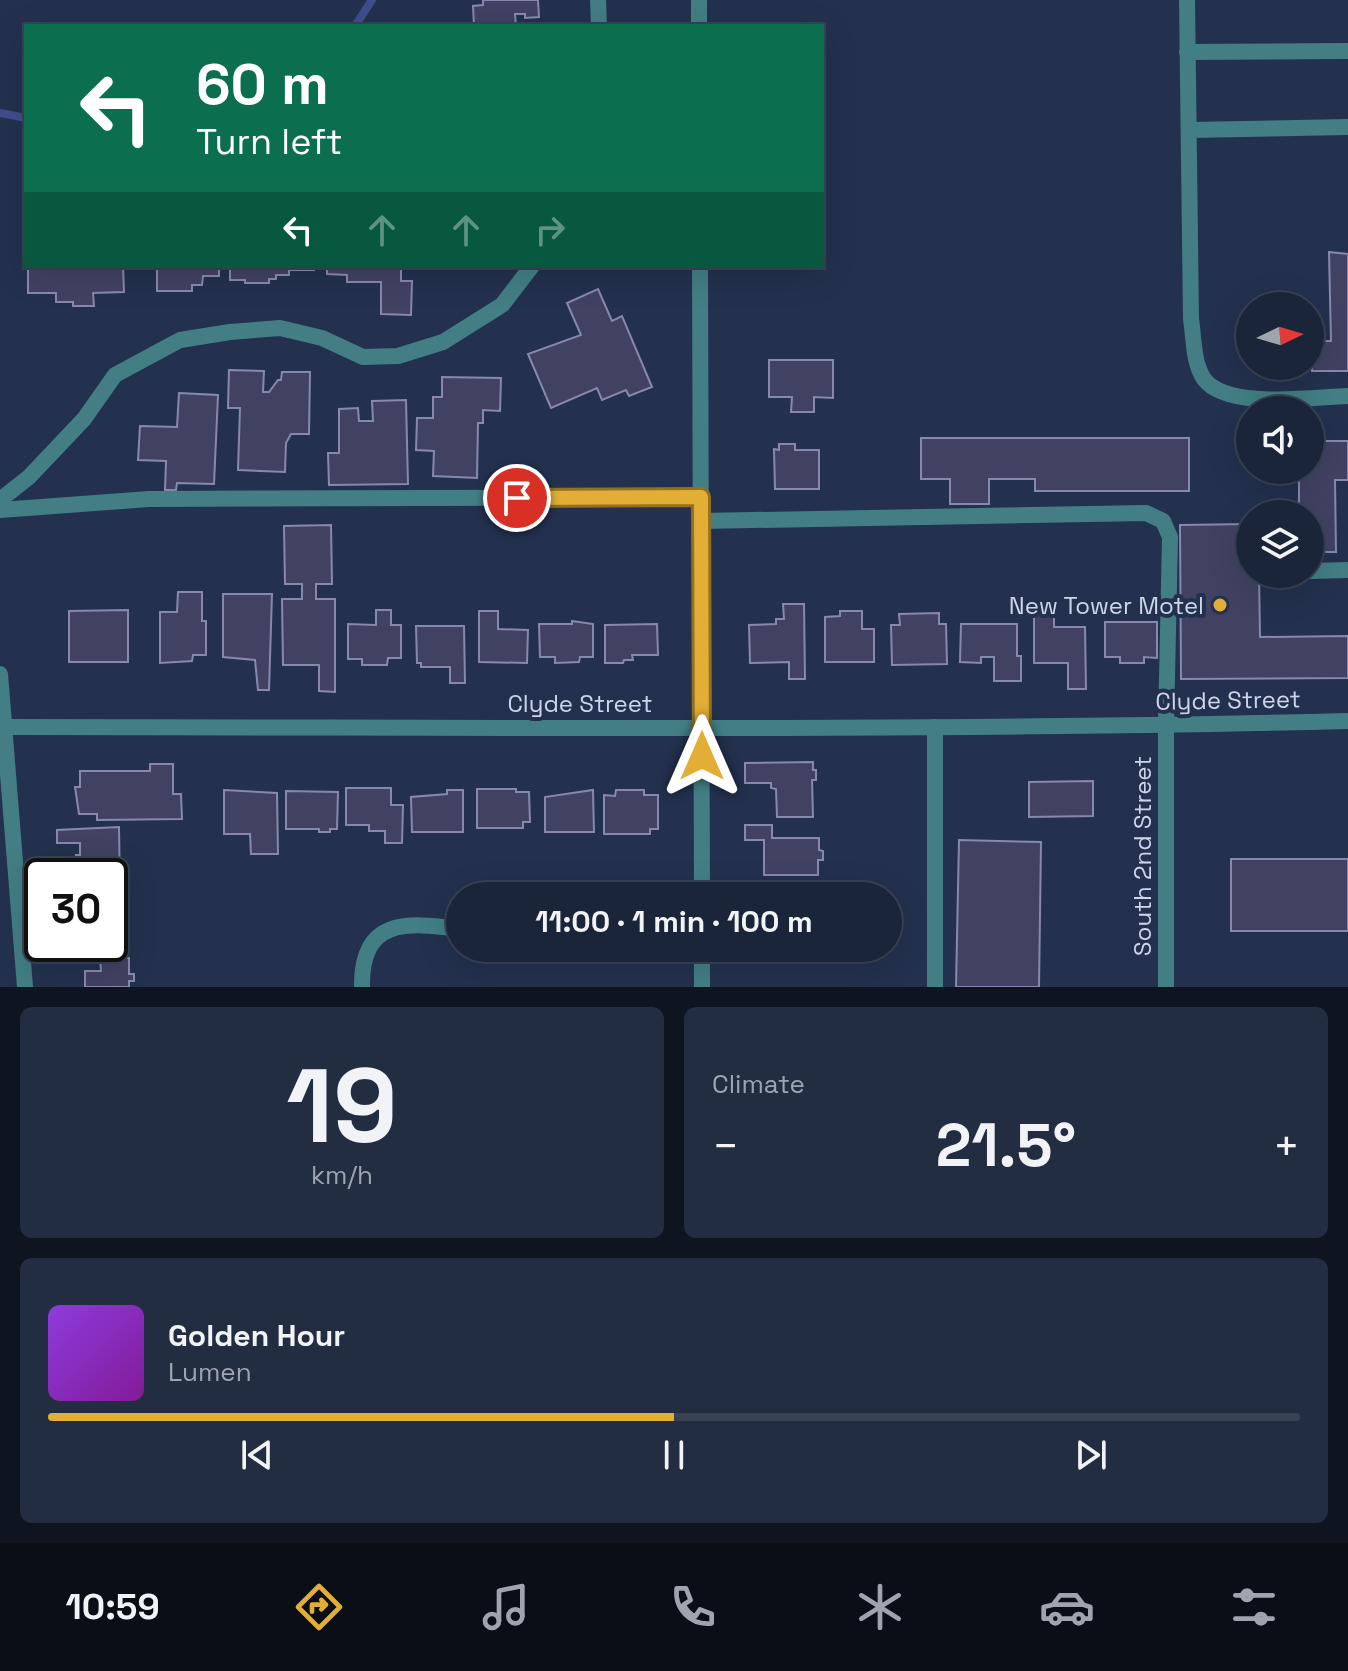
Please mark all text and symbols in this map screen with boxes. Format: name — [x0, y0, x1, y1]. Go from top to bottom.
text: 60 m — [196, 49, 329, 120]
icon: left — [64, 56, 168, 160]
text: Turn left — [196, 119, 343, 165]
icon: left — [276, 208, 320, 252]
icon: ahead — [360, 208, 404, 252]
icon: ahead — [444, 208, 488, 252]
icon: right — [528, 208, 572, 252]
north arrow — [1236, 292, 1324, 380]
map controls — [1236, 292, 1324, 588]
button: sound — [1236, 396, 1324, 484]
pin — [483, 464, 551, 532]
icon: arrive — [495, 476, 539, 520]
button: layers — [1236, 500, 1324, 588]
place label: New Tower Motel — [1009, 590, 1204, 621]
marker: New Tower Motel — [1211, 596, 1229, 614]
street label: Clyde Street — [1155, 683, 1301, 717]
street label: Clyde Street — [507, 688, 653, 719]
position arrow — [660, 714, 744, 798]
street label: South 2nd Street — [1127, 756, 1158, 956]
speed limit sign: 30 — [24, 858, 128, 962]
text: 11:00 · 1 min · 100 m — [535, 902, 813, 941]
text: 19 — [286, 1040, 398, 1172]
text: Climate — [712, 1067, 805, 1101]
text: 21.5° — [936, 1107, 1076, 1184]
text: − — [712, 1118, 739, 1174]
text: + — [1273, 1118, 1300, 1174]
text: km/h — [311, 1158, 373, 1192]
text: Golden Hour — [168, 1316, 345, 1355]
text: Lumen — [168, 1355, 252, 1389]
icon: previous — [235, 1433, 279, 1477]
icon: pause — [652, 1433, 696, 1477]
icon: next — [1069, 1433, 1113, 1477]
icon: directions — [291, 1579, 347, 1635]
icon: music — [478, 1579, 534, 1635]
icon: phone — [665, 1579, 721, 1635]
icon: climate — [852, 1579, 908, 1635]
icon: car — [1039, 1579, 1095, 1635]
icon: filters — [1226, 1579, 1282, 1635]
text: 10:59 — [66, 1584, 160, 1630]

